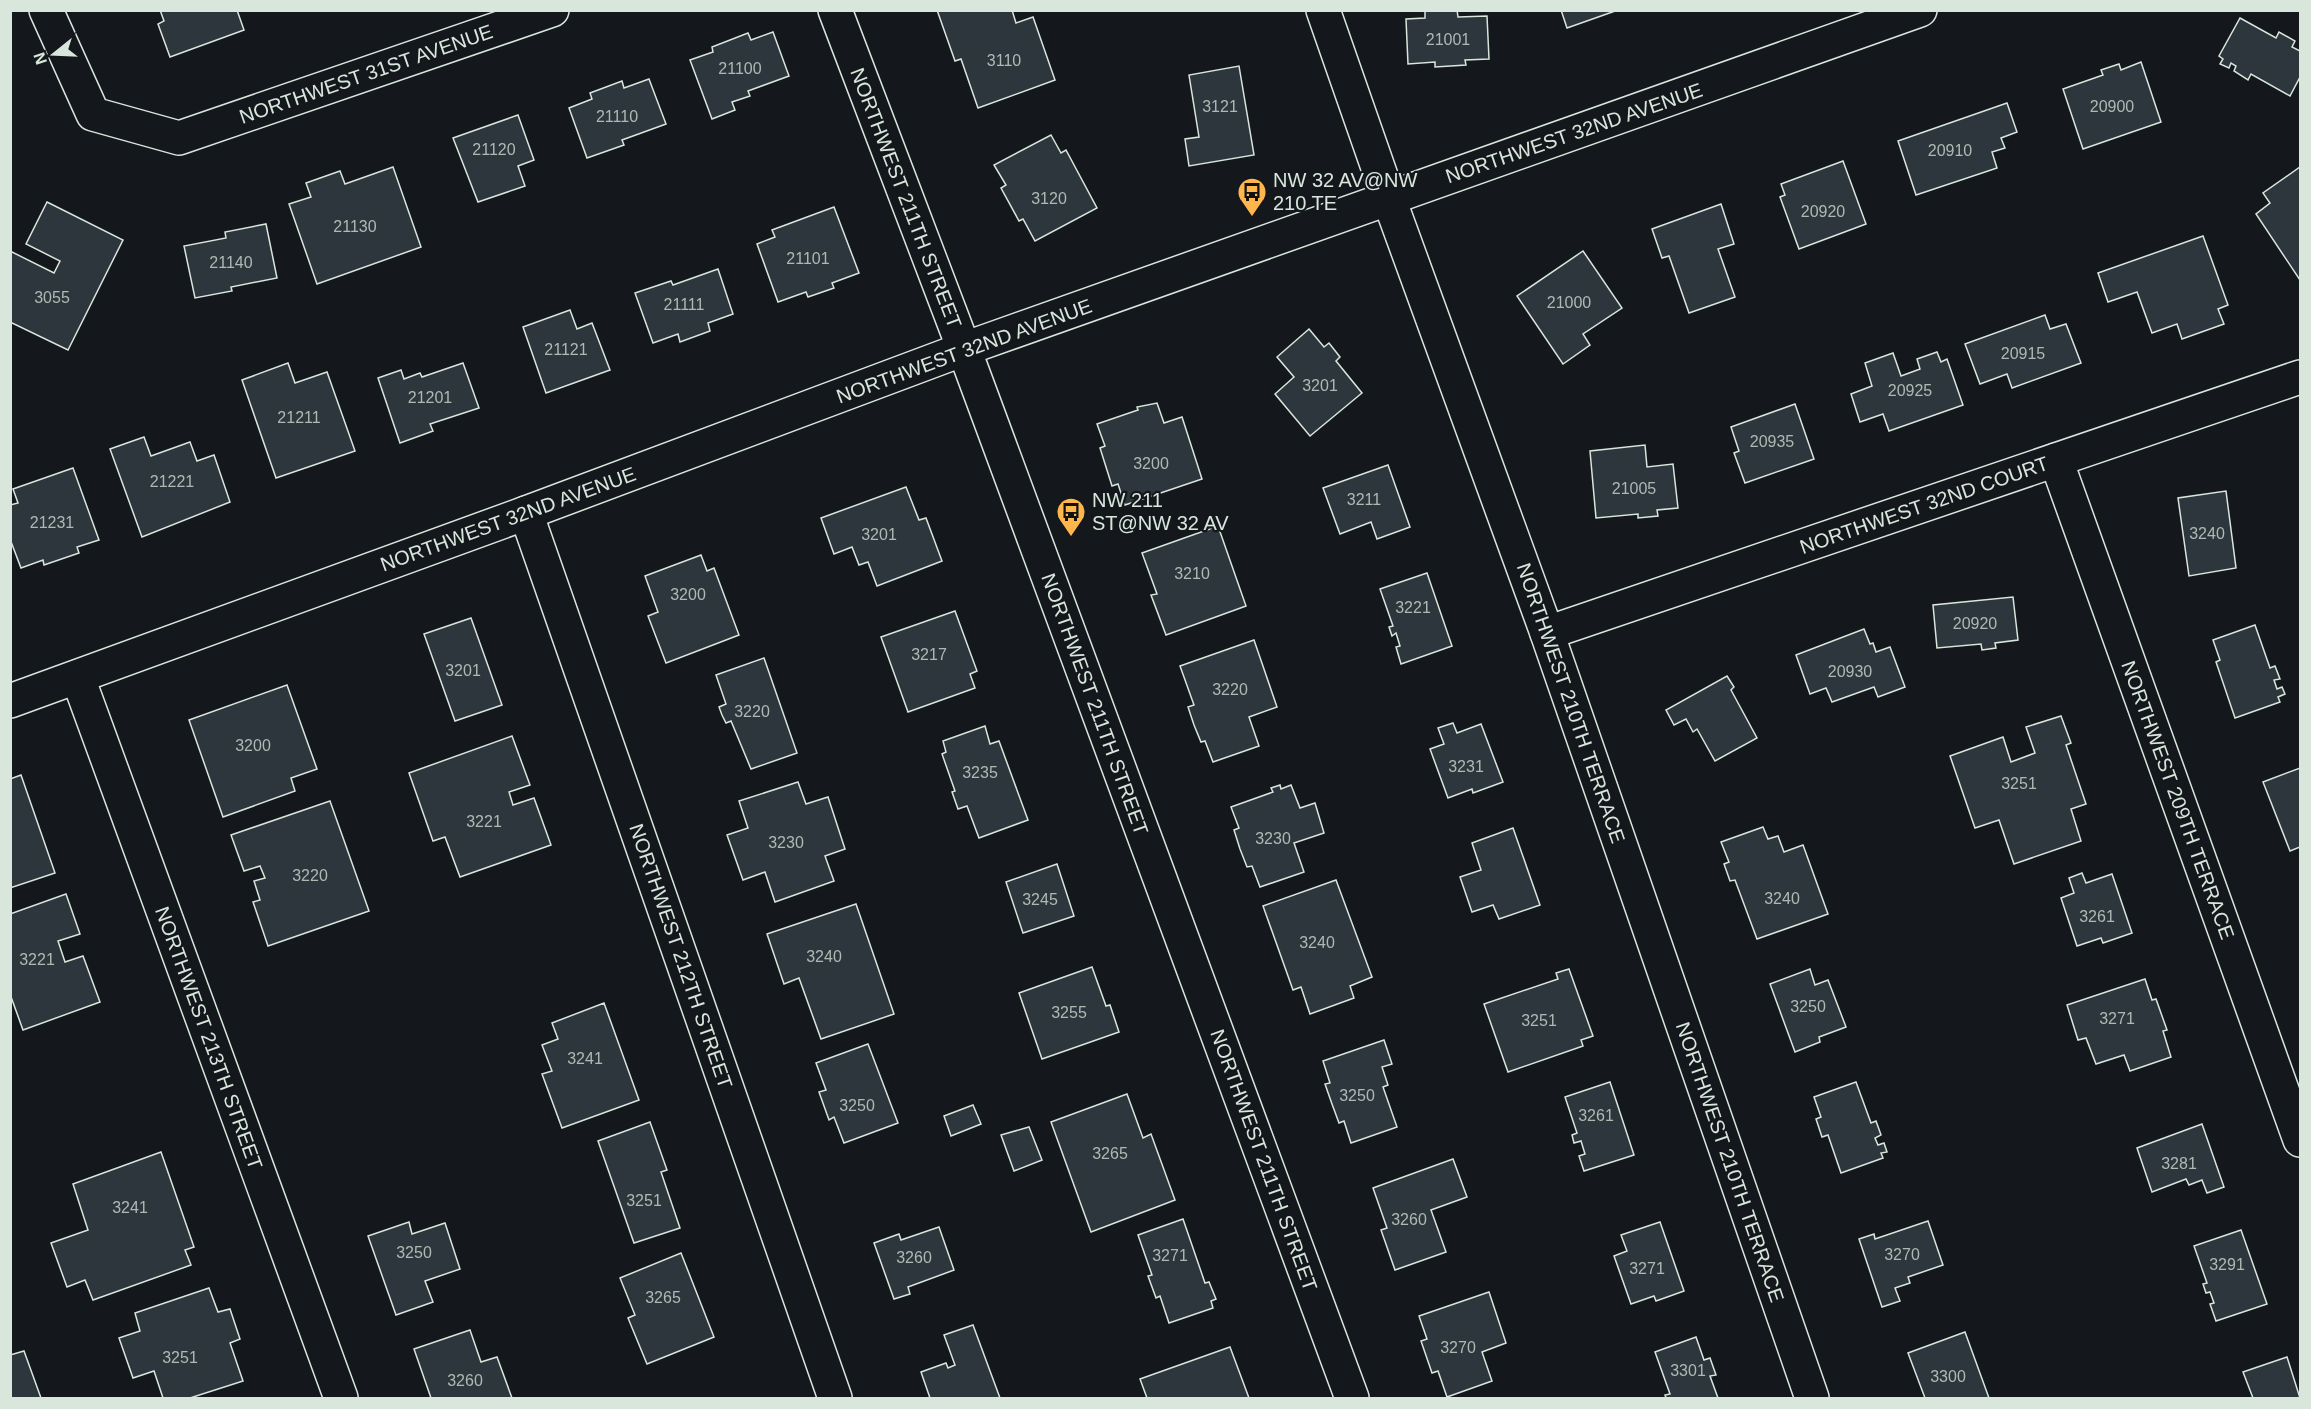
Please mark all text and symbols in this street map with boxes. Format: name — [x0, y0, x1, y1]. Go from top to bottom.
street label: NORTHWEST 31ST AVENUE — [236, 20, 496, 128]
north arrow — [24, 24, 84, 84]
house number: 21001 — [1426, 31, 1470, 48]
text: N — [30, 50, 50, 67]
house number: 3110 — [987, 52, 1021, 69]
house number: 21100 — [718, 60, 762, 77]
street label: NORTHWEST 211TH STREET — [846, 65, 966, 331]
street label: NORTHWEST 32ND AVENUE — [1443, 79, 1705, 187]
house number: 3121 — [1202, 98, 1238, 115]
house number: 20900 — [2090, 98, 2134, 115]
house number: 21110 — [596, 108, 638, 125]
house number: 21120 — [472, 141, 516, 158]
house number: 20910 — [1928, 142, 1972, 159]
place label: NW 32 AV@NW 210 TE — [1273, 169, 1418, 214]
bus stop icon: NW 32 AV@NW 210 TE — [1236, 176, 1268, 218]
house number: 3120 — [1031, 190, 1067, 207]
house number: 20920 — [1801, 203, 1845, 220]
house number: 21130 — [333, 218, 377, 235]
house number: 21101 — [786, 250, 830, 267]
house number: 21140 — [209, 254, 253, 271]
house number: 3055 — [34, 289, 70, 306]
street label: NORTHWEST 32ND AVENUE — [833, 294, 1095, 408]
house number: 21000 — [1547, 294, 1591, 311]
house number: 21111 — [664, 296, 705, 313]
house number: 21121 — [544, 341, 588, 358]
house number: 20915 — [2001, 345, 2045, 362]
house number: 3201 — [1302, 377, 1338, 394]
house number: 20925 — [1888, 382, 1932, 399]
house number: 21201 — [408, 389, 452, 406]
house number: 21211 — [277, 409, 321, 426]
house number: 20935 — [1750, 433, 1794, 450]
street label: NORTHWEST 32ND COURT — [1797, 452, 2051, 558]
house number: 3200 — [1133, 455, 1169, 472]
street label: NORTHWEST 32ND AVENUE — [377, 462, 639, 576]
house number: 21221 — [150, 473, 194, 490]
house number: 21005 — [1612, 480, 1656, 497]
place label: NW 211 ST@NW 32 AV — [1092, 489, 1229, 534]
house number: 3211 — [1347, 491, 1381, 508]
bus stop icon: NW 211 ST@NW 32 AV — [1055, 496, 1087, 538]
house number: 21231 — [30, 514, 74, 531]
house number: 3240 — [2189, 525, 2225, 542]
house number: 3201 — [861, 526, 897, 543]
street label: NORTHWEST 210TH TERRACE — [1513, 560, 1629, 846]
house number: 3210 — [1174, 565, 1210, 582]
street label: NORTHWEST 211TH STREET — [1037, 570, 1153, 838]
house number: 3200 — [670, 586, 706, 603]
house number: 3221 — [1395, 599, 1431, 616]
house number: 20920 — [1953, 615, 1997, 632]
house number: 3217 — [911, 646, 947, 663]
street label: NORTHWEST 209TH TERRACE — [2117, 658, 2239, 942]
house number: 3201 — [445, 662, 481, 679]
house number: 20930 — [1828, 663, 1872, 680]
house number: 3220 — [1212, 681, 1248, 698]
house number: 3220 — [734, 703, 770, 720]
house number: 3200 — [235, 737, 271, 754]
house number: 3231 — [1448, 758, 1484, 775]
house number: 3235 — [962, 764, 998, 781]
house number: 3251 — [2001, 775, 2037, 792]
house number: 3221 — [466, 813, 502, 830]
street label: NORTHWEST 212TH STREET — [625, 821, 737, 1091]
house number: 3230 — [1255, 830, 1291, 847]
house number: 3230 — [768, 834, 804, 851]
house number: 3220 — [292, 867, 328, 884]
house number: 3240 — [1764, 890, 1800, 907]
house number: 3245 — [1022, 891, 1058, 908]
street label: NORTHWEST 213TH STREET — [151, 904, 267, 1172]
house number: 3261 — [2079, 908, 2115, 925]
house number: 3240 — [1299, 934, 1335, 951]
house number: 3240 — [806, 948, 842, 965]
house number: 3221 — [19, 951, 55, 968]
house number: 3250 — [1790, 998, 1826, 1015]
house number: 3255 — [1051, 1004, 1087, 1021]
house number: 3271 — [2099, 1010, 2135, 1027]
house number: 3251 — [1521, 1012, 1557, 1029]
street label: NORTHWEST 210TH TERRACE — [1672, 1019, 1788, 1305]
street label: NORTHWEST 211TH STREET — [1206, 1026, 1322, 1294]
house number: 3241 — [567, 1050, 603, 1067]
house number: 3250 — [1339, 1087, 1375, 1104]
house number: 3250 — [839, 1097, 875, 1114]
house number: 3261 — [1578, 1107, 1614, 1124]
house number: 3265 — [1092, 1145, 1128, 1162]
house number: 3281 — [2161, 1155, 2197, 1172]
house number: 3251 — [626, 1192, 662, 1209]
house number: 3241 — [112, 1199, 148, 1216]
house number: 3260 — [1391, 1211, 1427, 1228]
house number: 3250 — [396, 1244, 432, 1261]
house number: 3270 — [1884, 1246, 1920, 1263]
house number: 3271 — [1152, 1247, 1188, 1264]
house number: 3260 — [896, 1249, 932, 1266]
house number: 3291 — [2209, 1256, 2245, 1273]
house number: 3271 — [1629, 1260, 1665, 1277]
house number: 3265 — [645, 1289, 681, 1306]
house number: 3270 — [1440, 1339, 1476, 1356]
house number: 3251 — [162, 1349, 198, 1366]
house number: 3301 — [1670, 1362, 1706, 1379]
house number: 3300 — [1930, 1368, 1966, 1385]
house number: 3260 — [447, 1372, 483, 1389]

